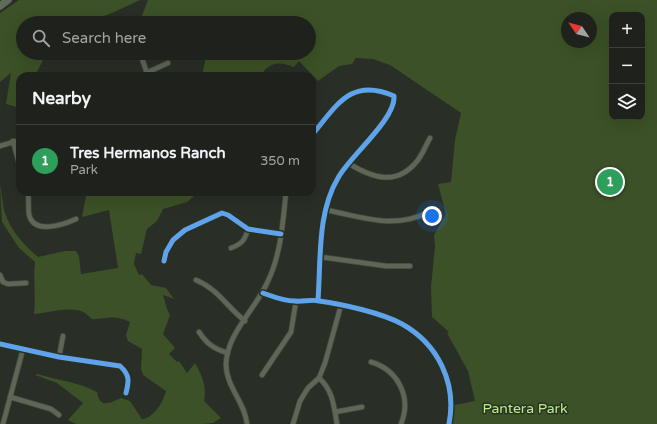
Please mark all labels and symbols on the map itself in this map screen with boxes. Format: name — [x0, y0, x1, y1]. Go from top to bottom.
north arrow — [561, 12, 597, 48]
pin: 1 — [597, 167, 623, 197]
your location — [422, 206, 442, 226]
park label: Pantera Park — [482, 400, 568, 417]

